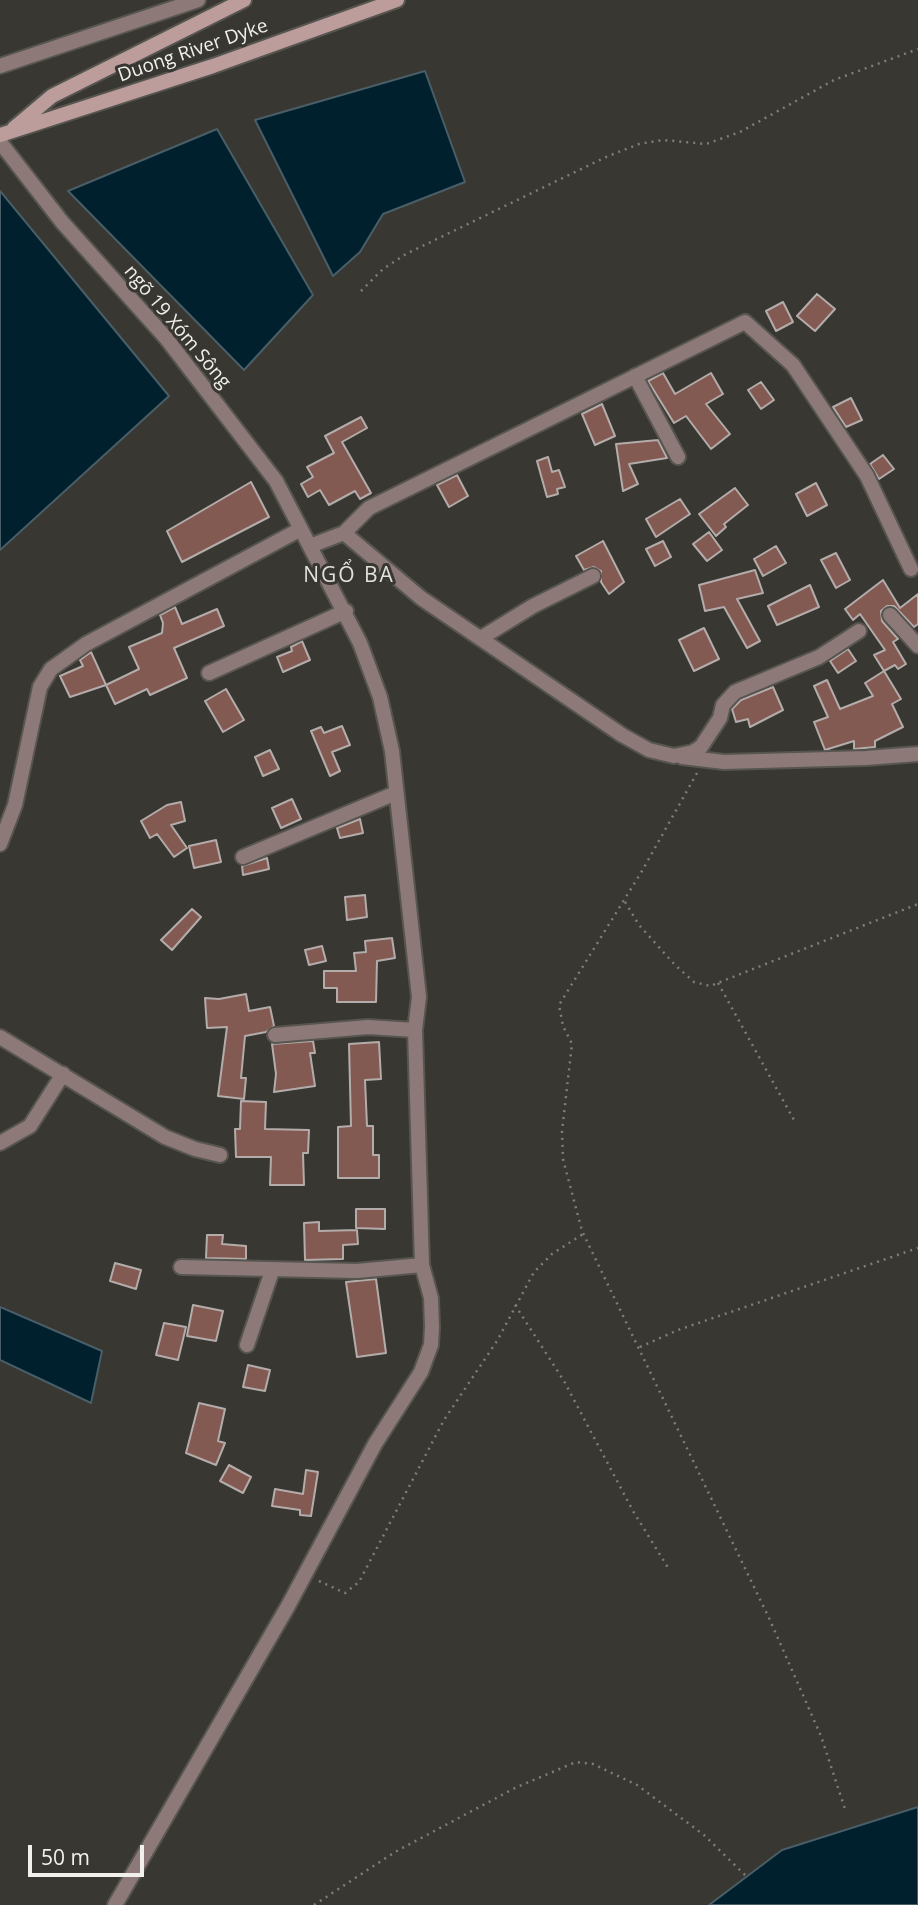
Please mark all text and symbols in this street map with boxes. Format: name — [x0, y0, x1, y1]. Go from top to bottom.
street label: Duong River Dyke — [115, 15, 271, 87]
street label: ngõ 19 Xóm Sông — [119, 261, 235, 393]
district label: NGỔ BA — [304, 563, 394, 589]
scale bar — [32, 1832, 147, 1876]
text: 50 m — [41, 1843, 90, 1871]

